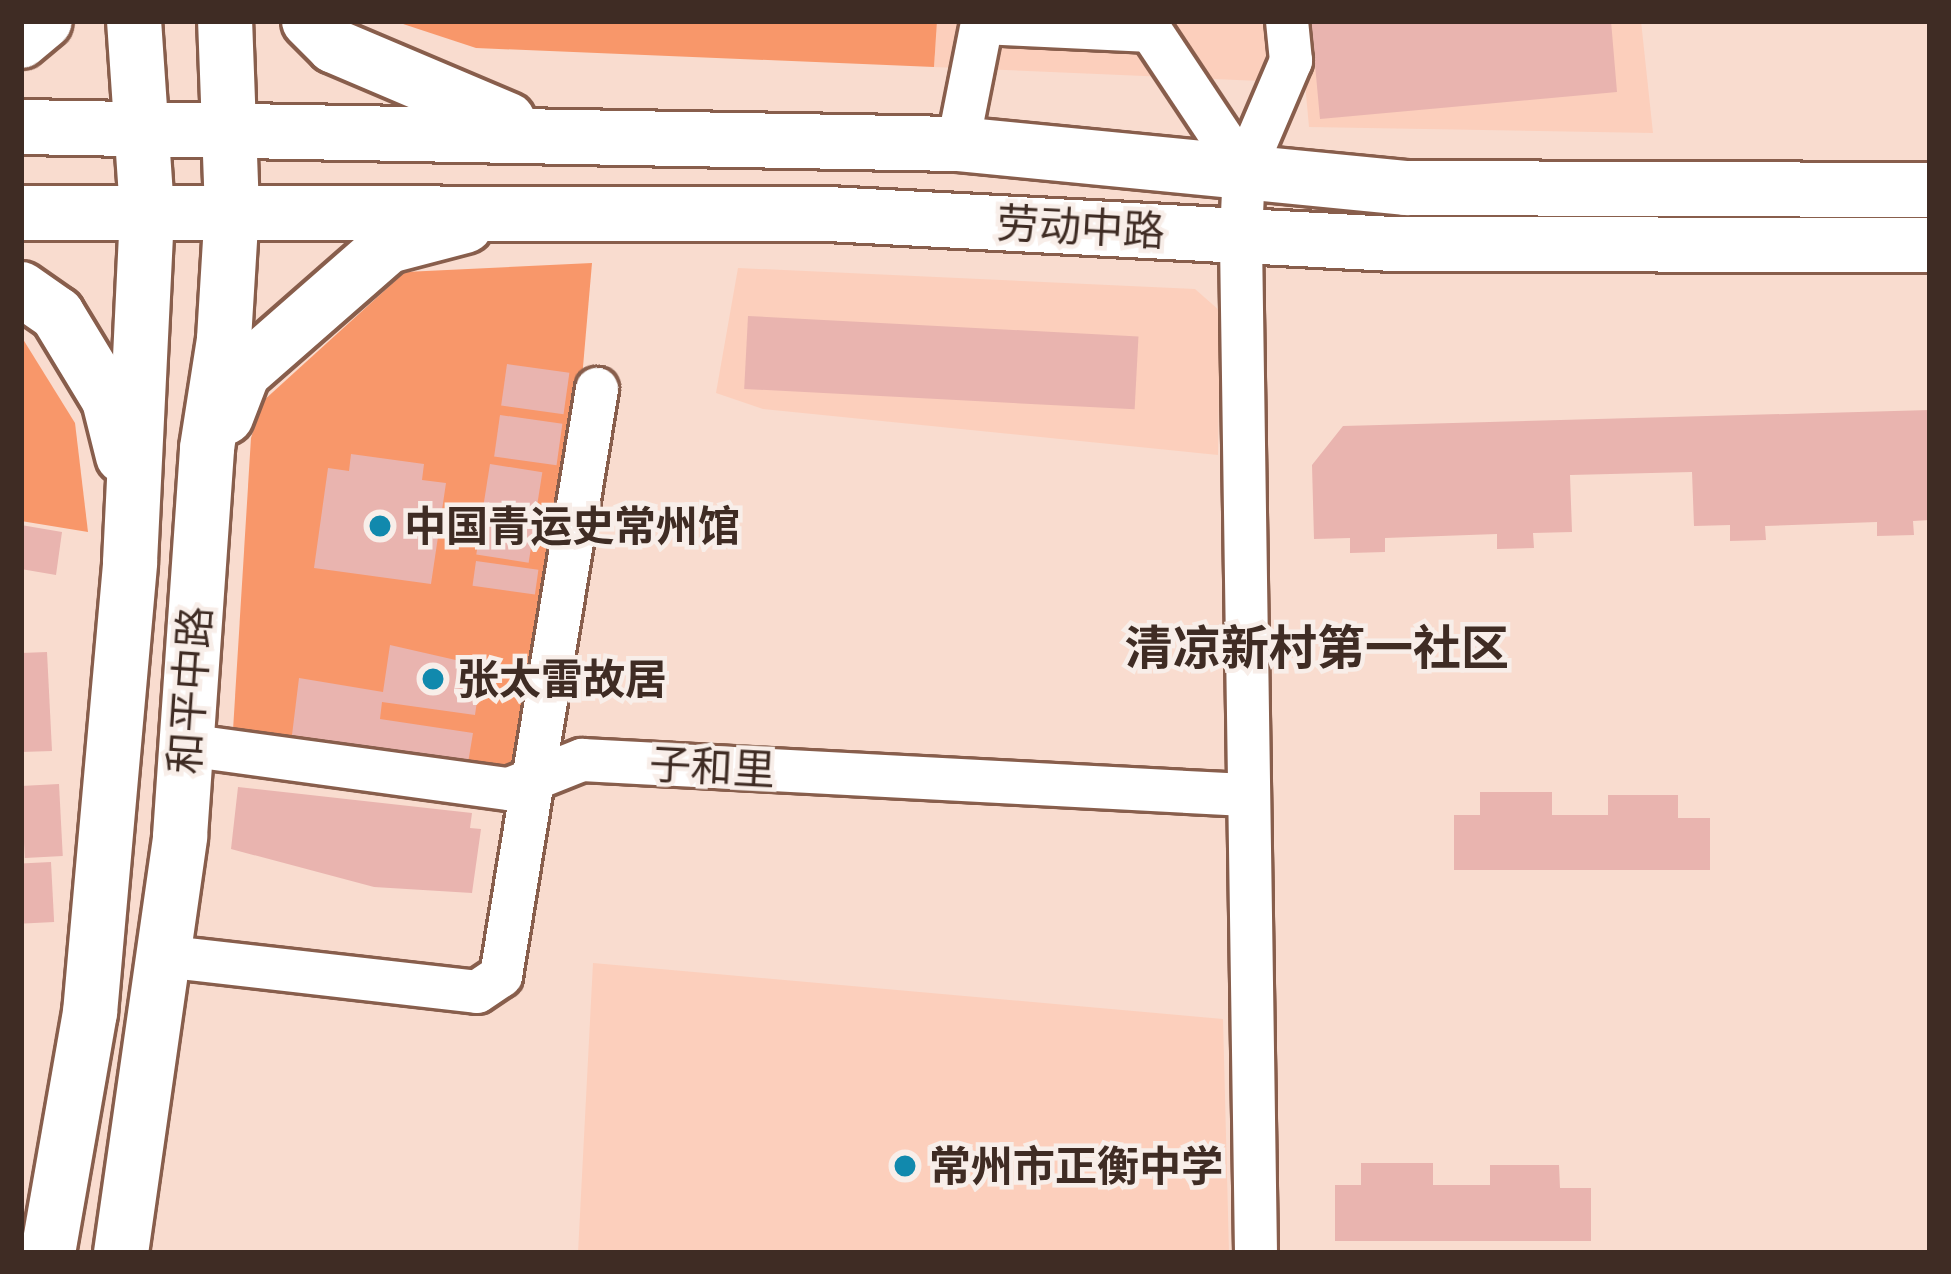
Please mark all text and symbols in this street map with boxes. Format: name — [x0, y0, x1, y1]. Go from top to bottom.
street label: 劳动中路 — [996, 197, 1166, 257]
place label: 中国青运史常州馆 — [404, 501, 740, 551]
marker: 中国青运史常州馆 — [367, 513, 393, 539]
street label: 和平中路 — [159, 604, 221, 776]
district label: 清凉新村第一社区 — [1125, 619, 1509, 677]
place label: 张太雷故居 — [457, 654, 667, 704]
marker: 张太雷故居 — [420, 666, 446, 692]
street label: 子和里 — [648, 739, 776, 795]
place label: 常州市正衡中学 — [929, 1141, 1223, 1191]
marker: 常州市正衡中学 — [892, 1153, 918, 1179]

